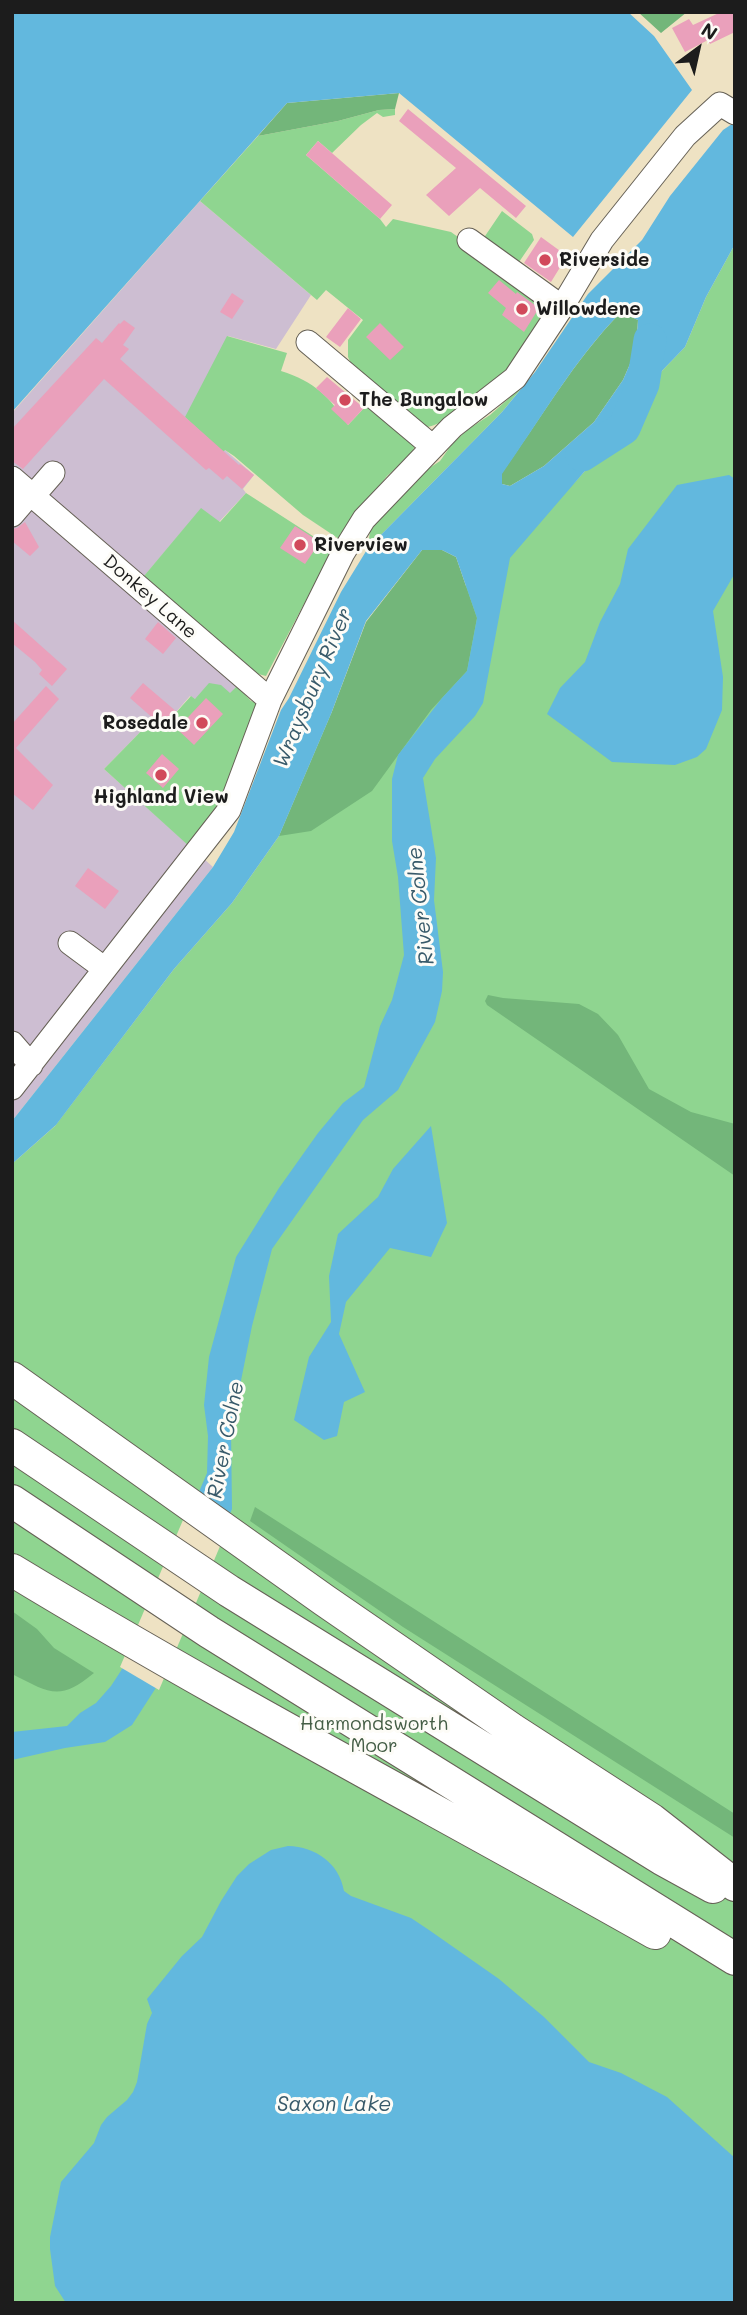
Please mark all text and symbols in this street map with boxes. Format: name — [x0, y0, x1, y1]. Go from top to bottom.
north arrow — [663, 14, 733, 84]
text: N — [697, 17, 723, 45]
place label: Riverside — [559, 249, 649, 271]
marker: Riverside — [537, 252, 553, 268]
place label: Willowdene — [536, 298, 641, 320]
marker: Willowdene — [514, 301, 530, 317]
place label: The Bungalow — [359, 389, 488, 411]
marker: The Bungalow — [337, 392, 353, 408]
place label: Riverview — [314, 534, 408, 556]
marker: Riverview — [292, 537, 308, 553]
street label: Donkey Lane — [98, 550, 202, 644]
water label: Wraysbury River — [268, 604, 358, 772]
place label: Rosedale — [102, 712, 188, 734]
marker: Rosedale — [194, 715, 210, 731]
marker: Highland View — [153, 767, 169, 783]
place label: Highland View — [93, 786, 229, 808]
water label: River Colne — [402, 846, 440, 966]
water label: River Colne — [202, 1379, 250, 1501]
park label: Harmondsworth Moor — [300, 1713, 448, 1757]
water label: Saxon Lake — [277, 2092, 391, 2118]

